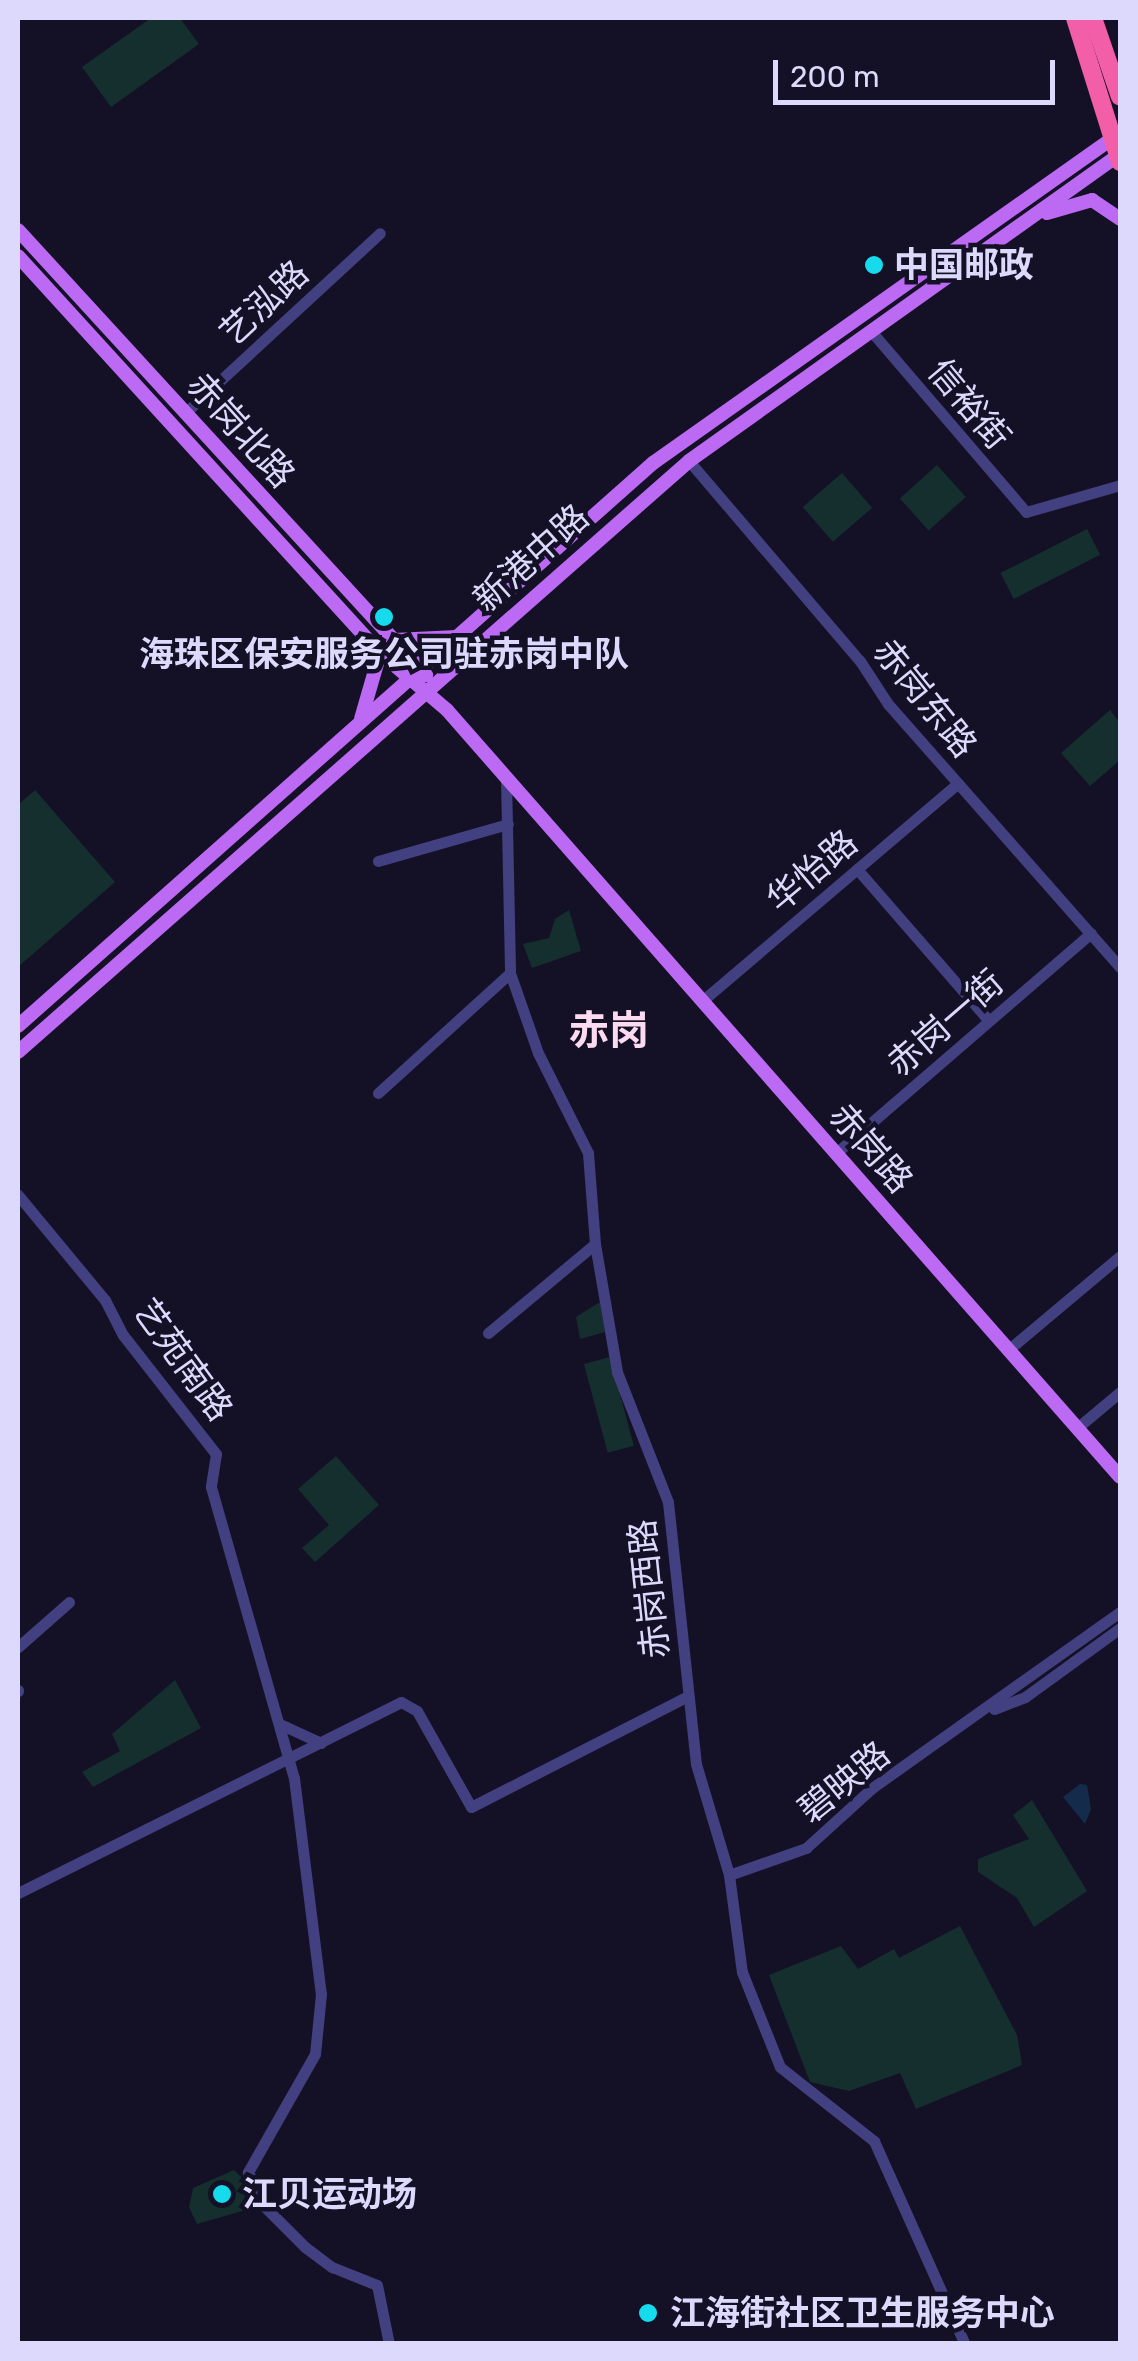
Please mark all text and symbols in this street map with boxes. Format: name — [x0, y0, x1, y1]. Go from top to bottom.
scale bar — [778, 40, 1060, 102]
text: 200 m — [790, 59, 880, 95]
place label: 中国邮政 — [894, 244, 1034, 286]
street label: 艺泓路 — [211, 252, 317, 354]
marker: 中国邮政 — [863, 254, 885, 276]
street label: 信裕街 — [919, 350, 1019, 458]
street label: 赤岗北路 — [179, 364, 303, 496]
street label: 新港中路 — [465, 496, 597, 620]
marker: 海珠区保安服务公司驻赤岗中队 — [373, 606, 395, 628]
street label: 赤岗东路 — [865, 630, 985, 766]
place label: 海珠区保安服务公司驻赤岗中队 — [139, 633, 629, 675]
street label: 华怡路 — [758, 821, 866, 921]
street label: 赤岗一街 — [878, 961, 1012, 1085]
district label: 赤岗 — [569, 1007, 649, 1055]
street label: 赤岗路 — [821, 1095, 921, 1201]
street label: 艺苑南路 — [125, 1291, 241, 1429]
street label: 赤岗西路 — [621, 1517, 677, 1661]
street label: 碧映路 — [790, 1733, 898, 1831]
place label: 江贝运动场 — [242, 2173, 417, 2215]
marker: 江贝运动场 — [211, 2183, 233, 2205]
place label: 江海街社区卫生服务中心 — [670, 2292, 1055, 2334]
marker: 江海街社区卫生服务中心 — [635, 2300, 661, 2326]

